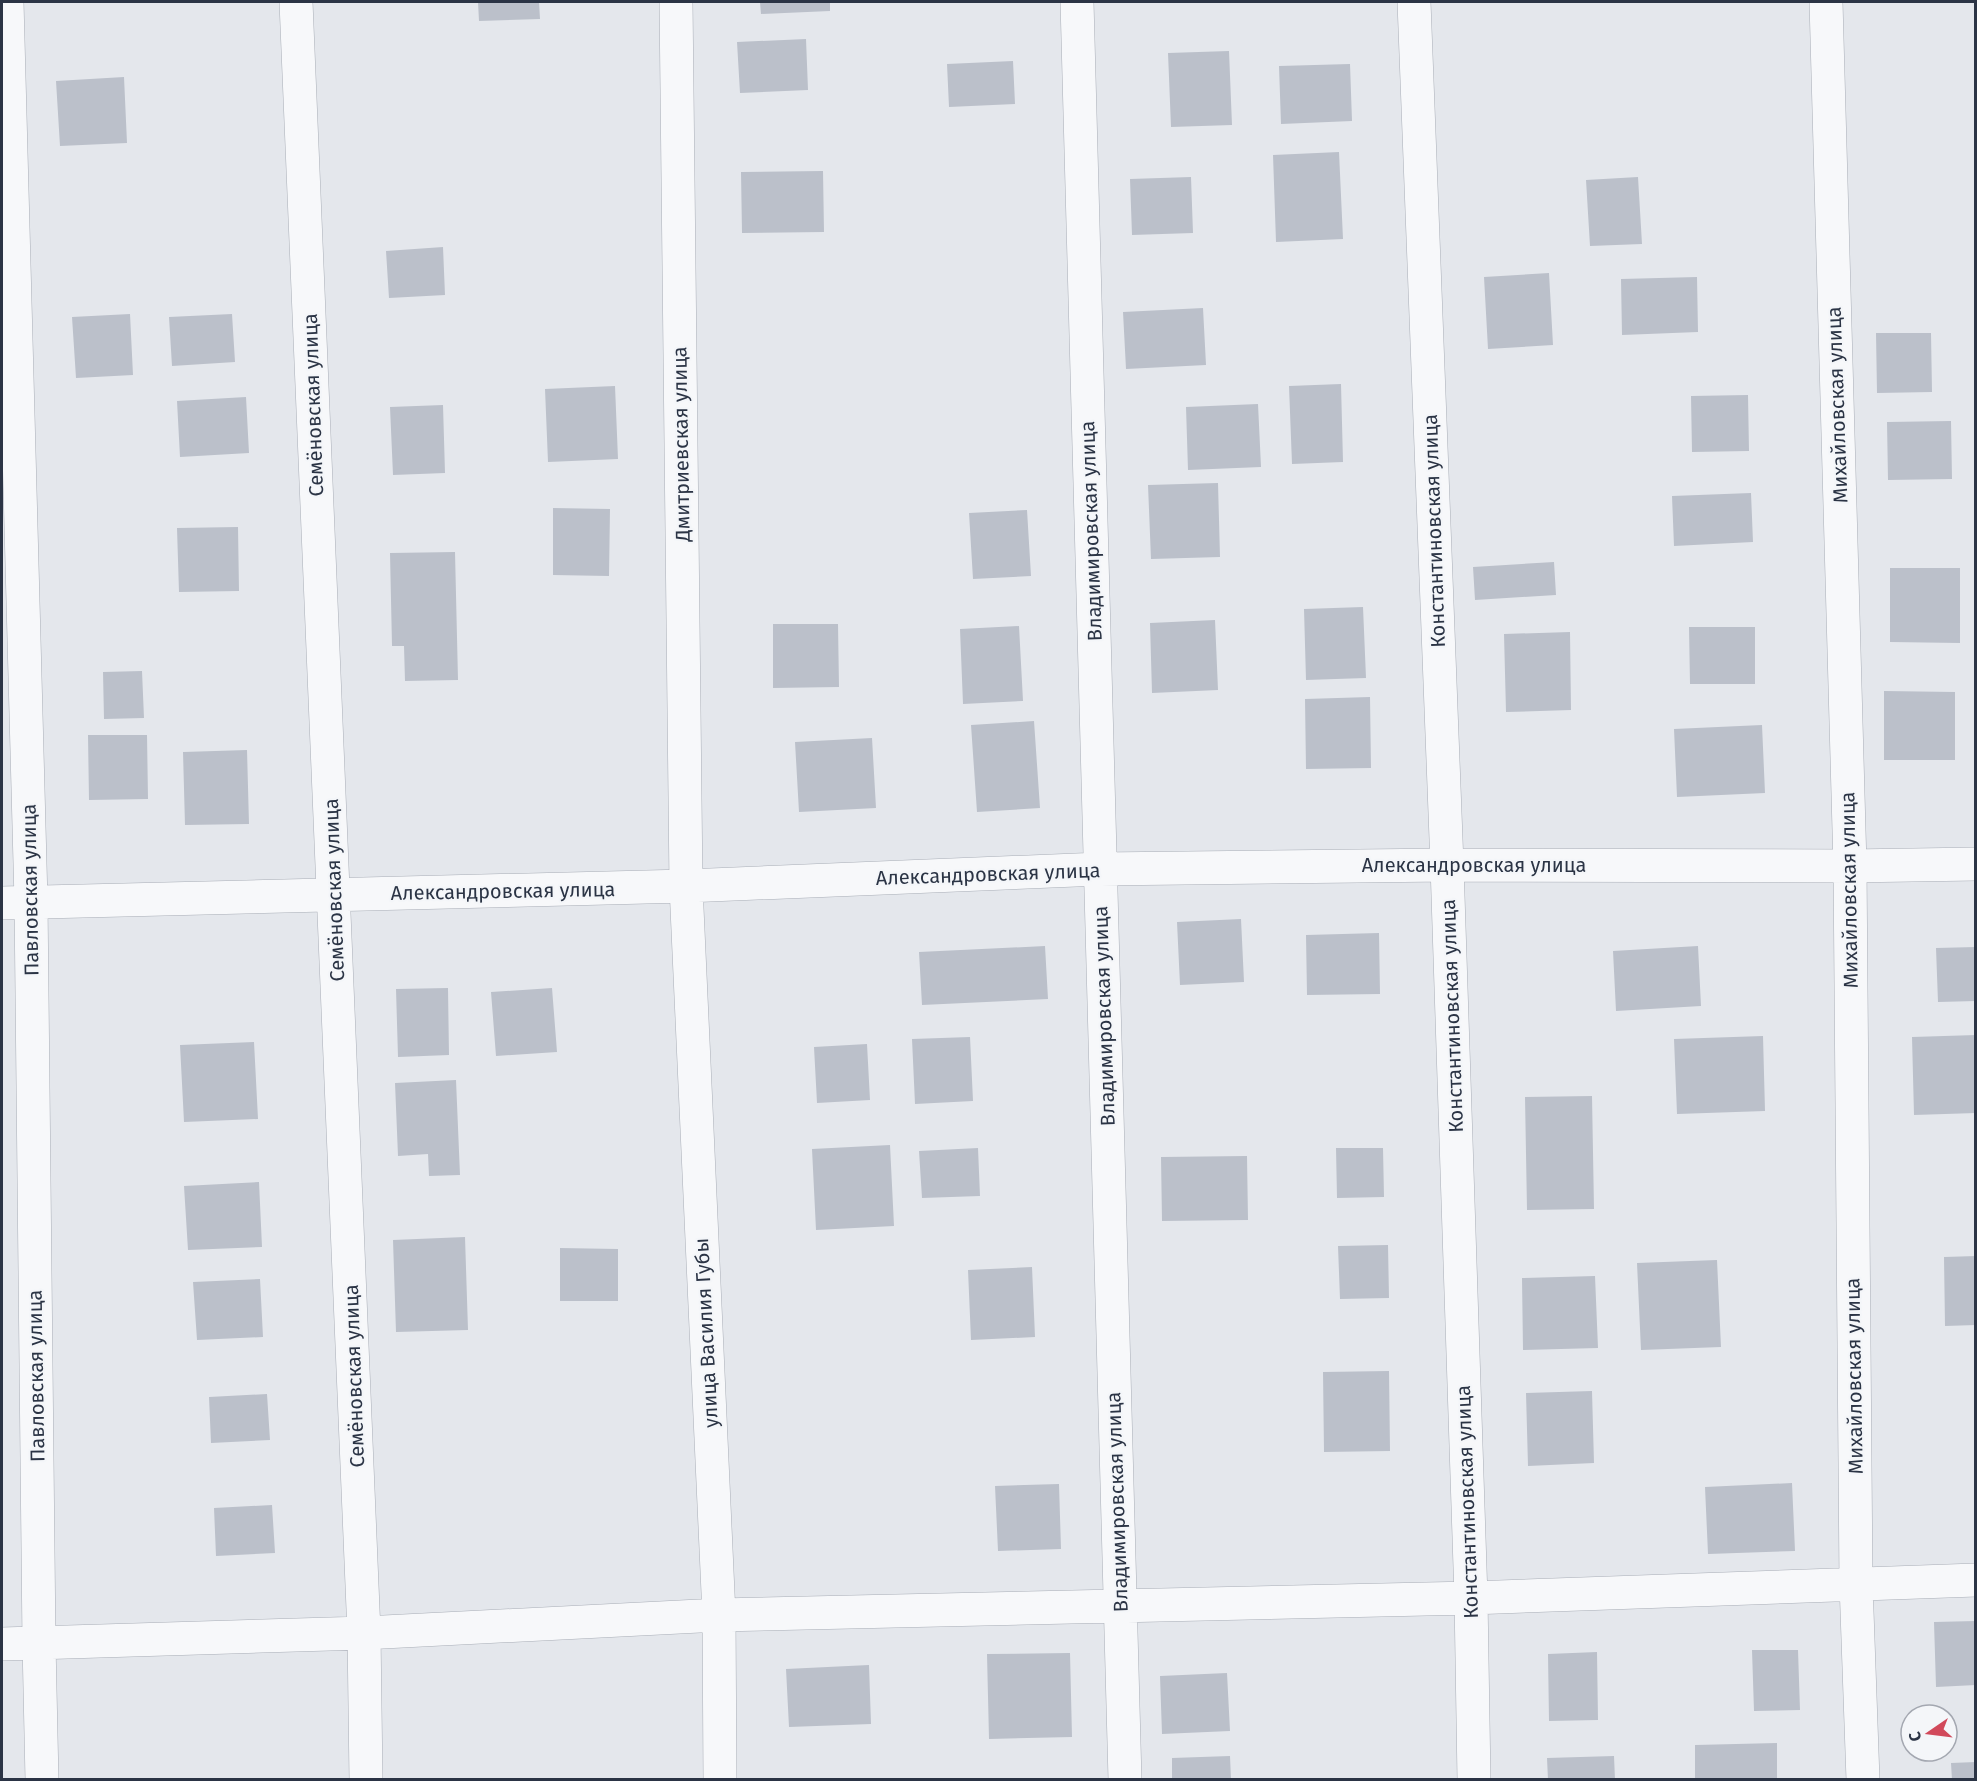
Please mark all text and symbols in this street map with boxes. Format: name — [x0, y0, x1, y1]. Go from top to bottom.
street label: Михайловская улица — [1822, 306, 1852, 504]
street label: Семёновская улица — [298, 313, 328, 497]
street label: Дмитриевская улица — [667, 346, 695, 543]
street label: Константиновская улица — [1418, 414, 1450, 648]
street label: Владимировская улица — [1075, 420, 1107, 642]
street label: Михайловская улица — [1835, 791, 1863, 989]
street label: Семёновская улица — [319, 798, 349, 982]
street label: Павловская улица — [16, 804, 44, 976]
street label: Александровская улица — [1362, 853, 1586, 877]
street label: Александровская улица — [875, 858, 1101, 890]
street label: Александровская улица — [390, 877, 616, 905]
street label: Константиновская улица — [1436, 899, 1468, 1133]
street label: Владимировская улица — [1088, 905, 1120, 1127]
street label: улица Василия Губы — [689, 1237, 723, 1429]
street label: Михайловская улица — [1840, 1277, 1868, 1475]
street label: Семёновская улица — [339, 1284, 369, 1468]
street label: Павловская улица — [22, 1290, 50, 1462]
street label: Константиновская улица — [1451, 1385, 1483, 1619]
street label: Владимировская улица — [1101, 1391, 1133, 1613]
north arrow — [1899, 1703, 1959, 1763]
text: С — [1904, 1729, 1925, 1743]

